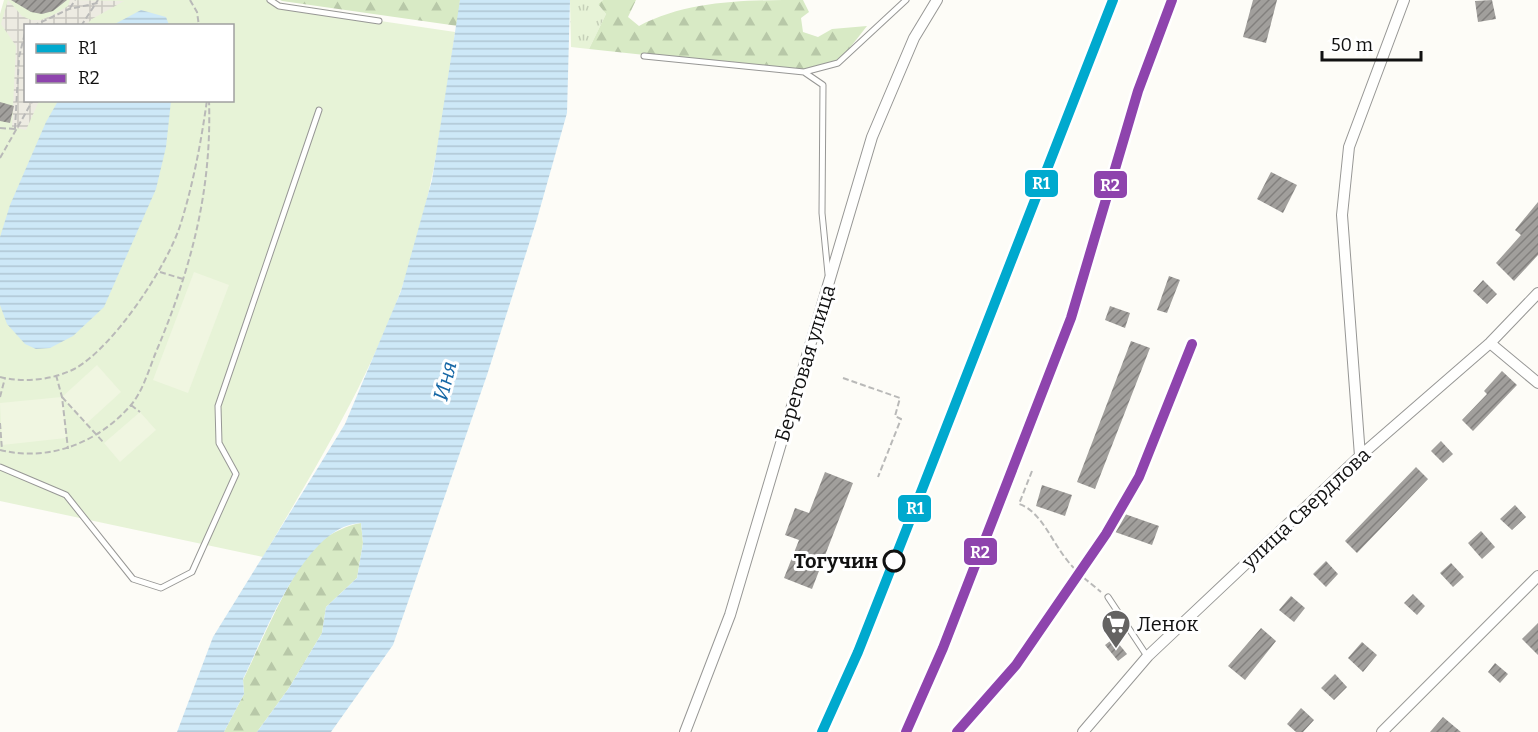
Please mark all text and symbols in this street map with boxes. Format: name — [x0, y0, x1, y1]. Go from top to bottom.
legend — [24, 24, 234, 102]
scale bar — [1322, 24, 1421, 62]
text: 50 m — [1331, 34, 1373, 56]
text: R1 — [78, 37, 98, 59]
text: R2 — [78, 67, 100, 89]
line badge: R1 — [1024, 169, 1059, 198]
line badge: R2 — [1093, 170, 1128, 199]
text: R1 — [1032, 174, 1050, 193]
text: R2 — [1100, 176, 1120, 195]
street label: Береговая улица — [770, 282, 840, 444]
water label: Иня — [428, 358, 462, 404]
street label: улица Свердлова — [1236, 442, 1375, 574]
line badge: R1 — [897, 494, 932, 523]
text: R1 — [906, 499, 924, 518]
line badge: R2 — [963, 537, 998, 566]
text: R2 — [970, 543, 990, 562]
place label: Тогучин — [794, 549, 878, 573]
marker: Тогучин — [883, 550, 905, 572]
supermarket icon: Ленок — [1100, 608, 1132, 650]
place label: Ленок — [1137, 612, 1198, 636]

